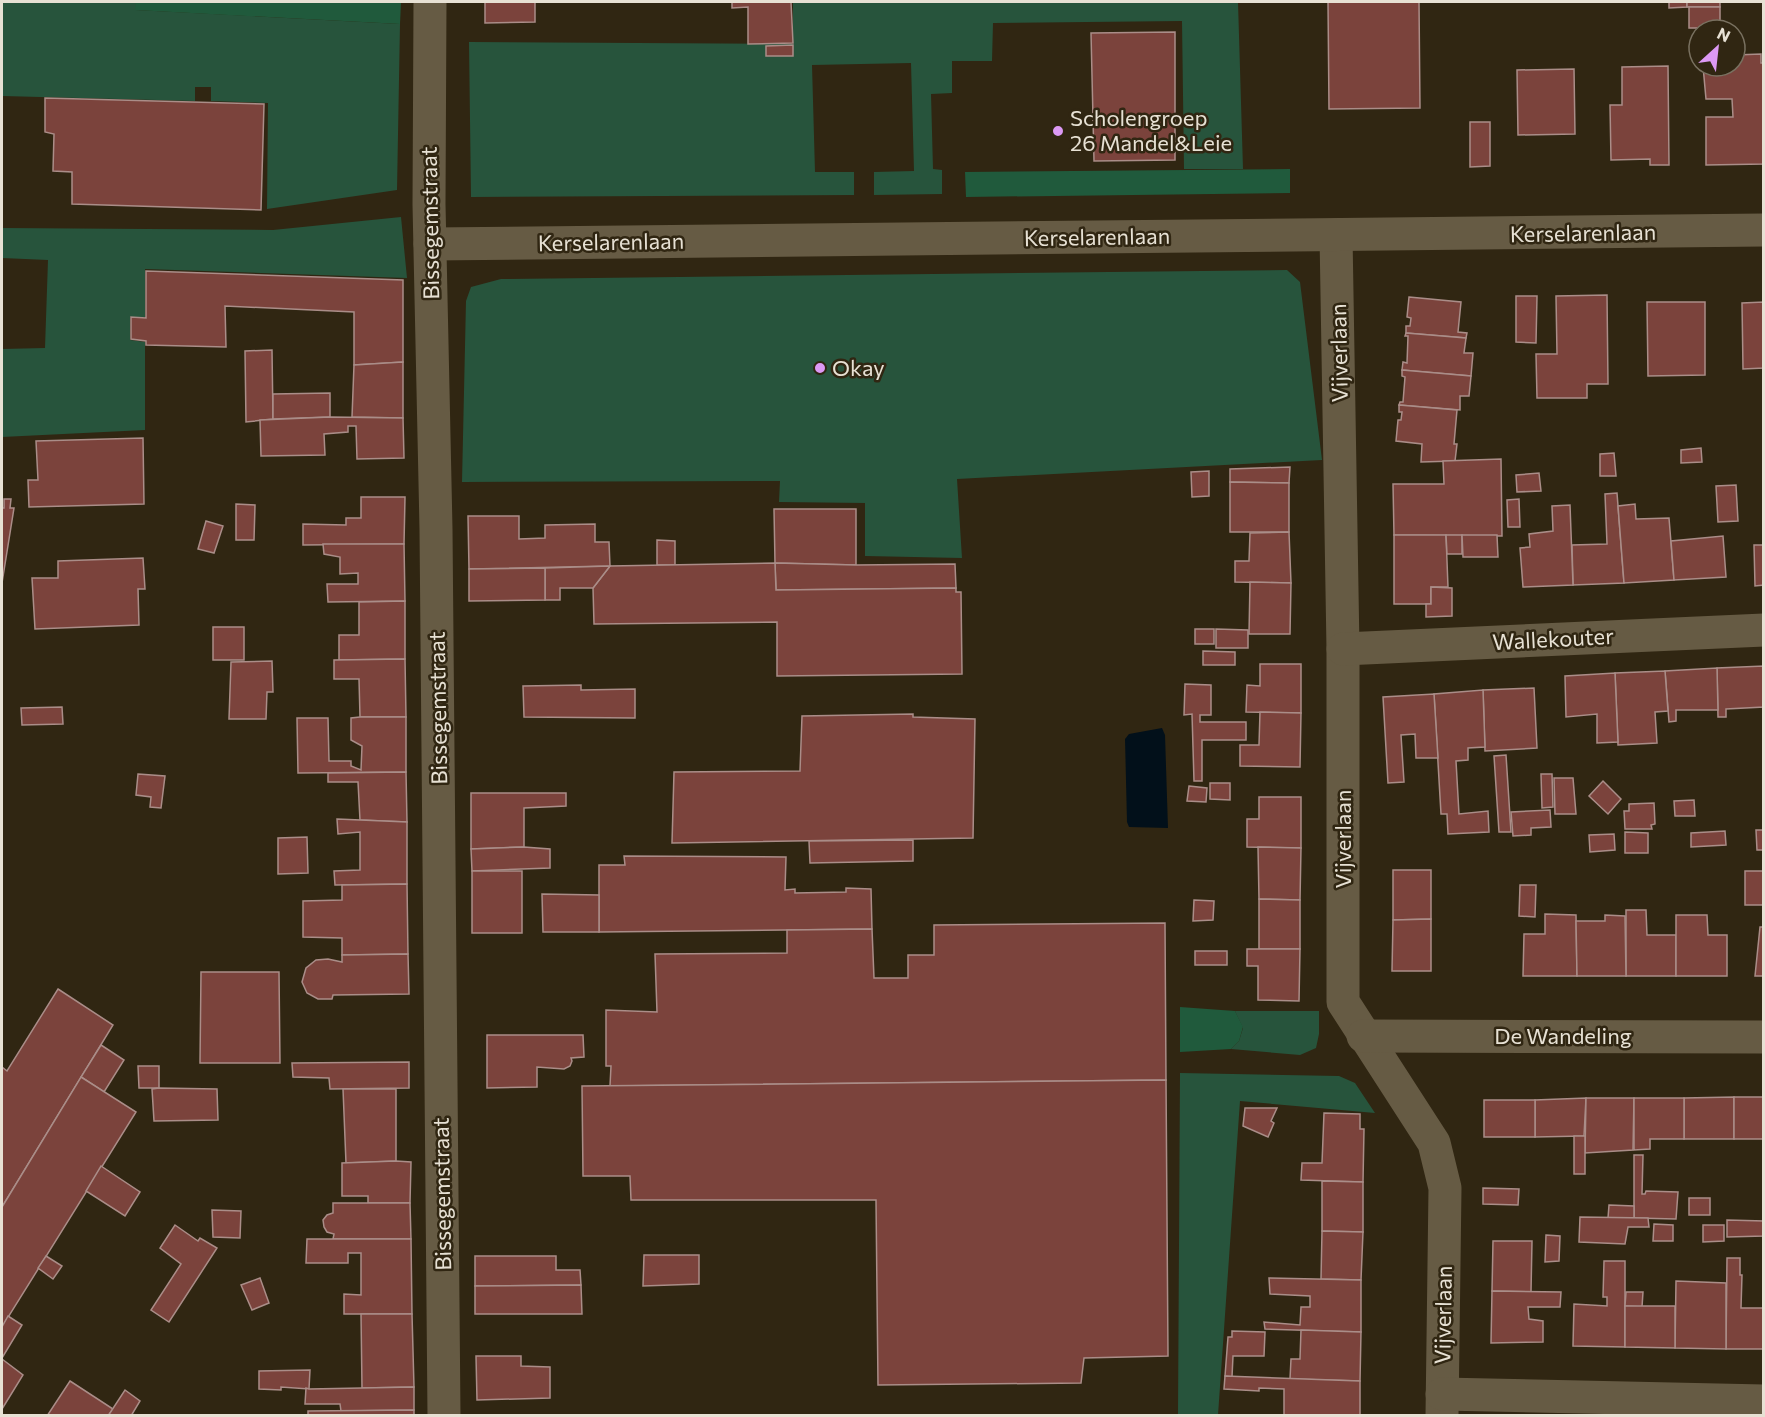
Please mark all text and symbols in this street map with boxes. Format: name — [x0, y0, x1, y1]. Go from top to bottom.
north arrow — [1687, 18, 1747, 78]
text: N — [1714, 23, 1734, 45]
place label: Scholengroep 26 Mandel&Leie — [1070, 104, 1232, 156]
marker: Scholengroep 26 Mandel&Leie — [1051, 124, 1065, 138]
street label: Bissegemstraat — [415, 146, 444, 300]
street label: Kerselarenlaan — [1510, 218, 1656, 247]
street label: Kerselarenlaan — [1024, 222, 1170, 251]
street label: Kerselarenlaan — [538, 227, 684, 256]
street label: Vijverlaan — [1324, 303, 1353, 403]
place label: Okay — [832, 354, 885, 381]
marker: Okay — [813, 361, 827, 375]
street label: Wallekouter — [1492, 622, 1615, 655]
street label: Bissegemstraat — [423, 631, 452, 785]
street label: Vijverlaan — [1329, 790, 1356, 888]
street label: De Wandeling — [1494, 1022, 1632, 1049]
street label: Bissegemstraat — [427, 1117, 456, 1271]
street label: Vijverlaan — [1428, 1265, 1457, 1365]

